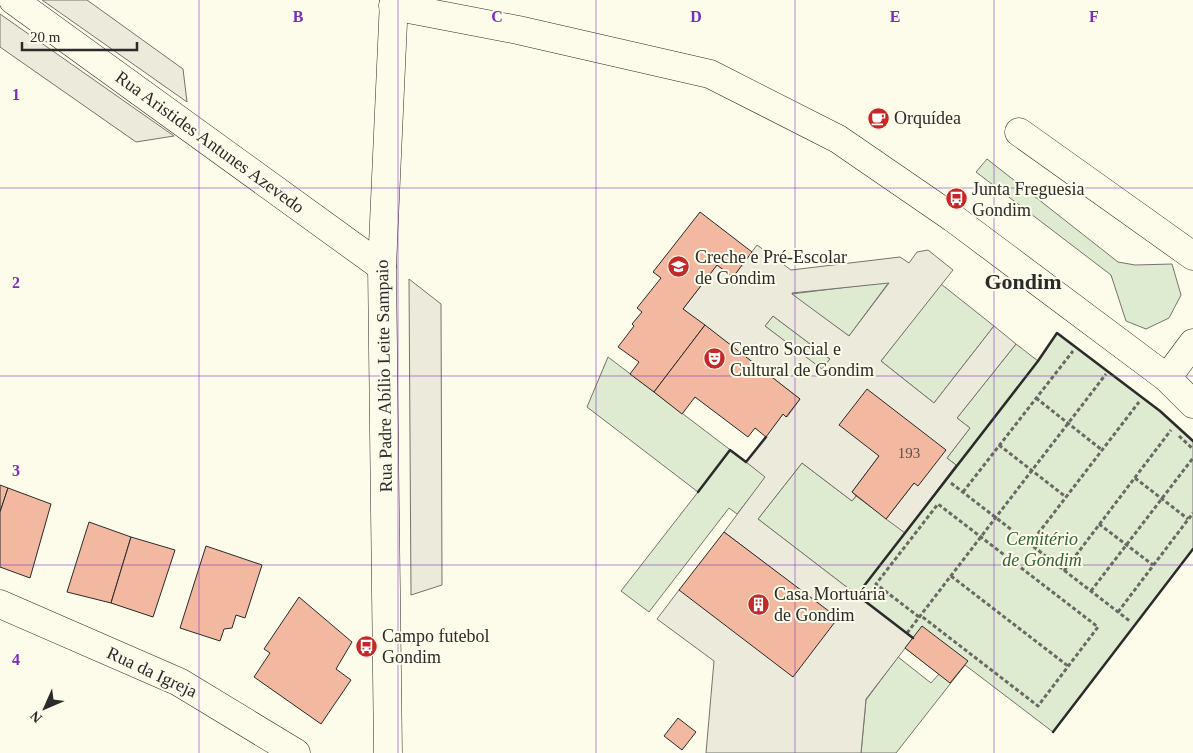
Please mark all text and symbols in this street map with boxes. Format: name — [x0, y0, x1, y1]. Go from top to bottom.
text: B — [293, 8, 304, 25]
text: C — [491, 8, 503, 25]
text: D — [690, 8, 702, 25]
text: E — [890, 8, 900, 25]
text: F — [1089, 8, 1099, 25]
scale bar — [22, 20, 138, 52]
text: 20 m — [30, 29, 61, 45]
street label: Rua Aristides Antunes Azevedo — [112, 67, 308, 217]
text: 1 — [12, 86, 20, 103]
cafe icon: Orquídea — [866, 106, 890, 130]
place label: Orquídea — [894, 108, 961, 128]
place label: Junta Freguesia Gondim — [972, 179, 1084, 220]
bus stop icon: Junta Freguesia Gondim — [944, 187, 968, 211]
place label: Creche e Pré-Escolar de Gondim — [695, 247, 847, 288]
school or university icon: Creche e Pré-Escolar de Gondim — [667, 255, 691, 279]
street label: Rua Padre Abílio Leite Sampaio — [372, 259, 396, 493]
district label: Gondim — [984, 269, 1062, 294]
text: 2 — [12, 274, 20, 291]
place label: Centro Social e Cultural de Gondim — [730, 339, 874, 380]
theatre icon: Centro Social e Cultural de Gondim — [702, 347, 726, 371]
house number: 193 — [898, 445, 920, 461]
text: 3 — [12, 462, 20, 479]
park label: Cemitério de Gondim — [1002, 529, 1082, 570]
place label: Casa Mortuária de Gondim — [774, 584, 885, 625]
building icon: Casa Mortuária de Gondim — [746, 592, 770, 616]
place label: Campo futebol Gondim — [382, 626, 489, 667]
bus stop icon: Campo futebol Gondim — [354, 634, 378, 658]
street label: Rua da Igreja — [104, 642, 200, 702]
text: 4 — [12, 651, 20, 668]
north arrow — [20, 683, 70, 733]
text: N — [27, 708, 45, 726]

